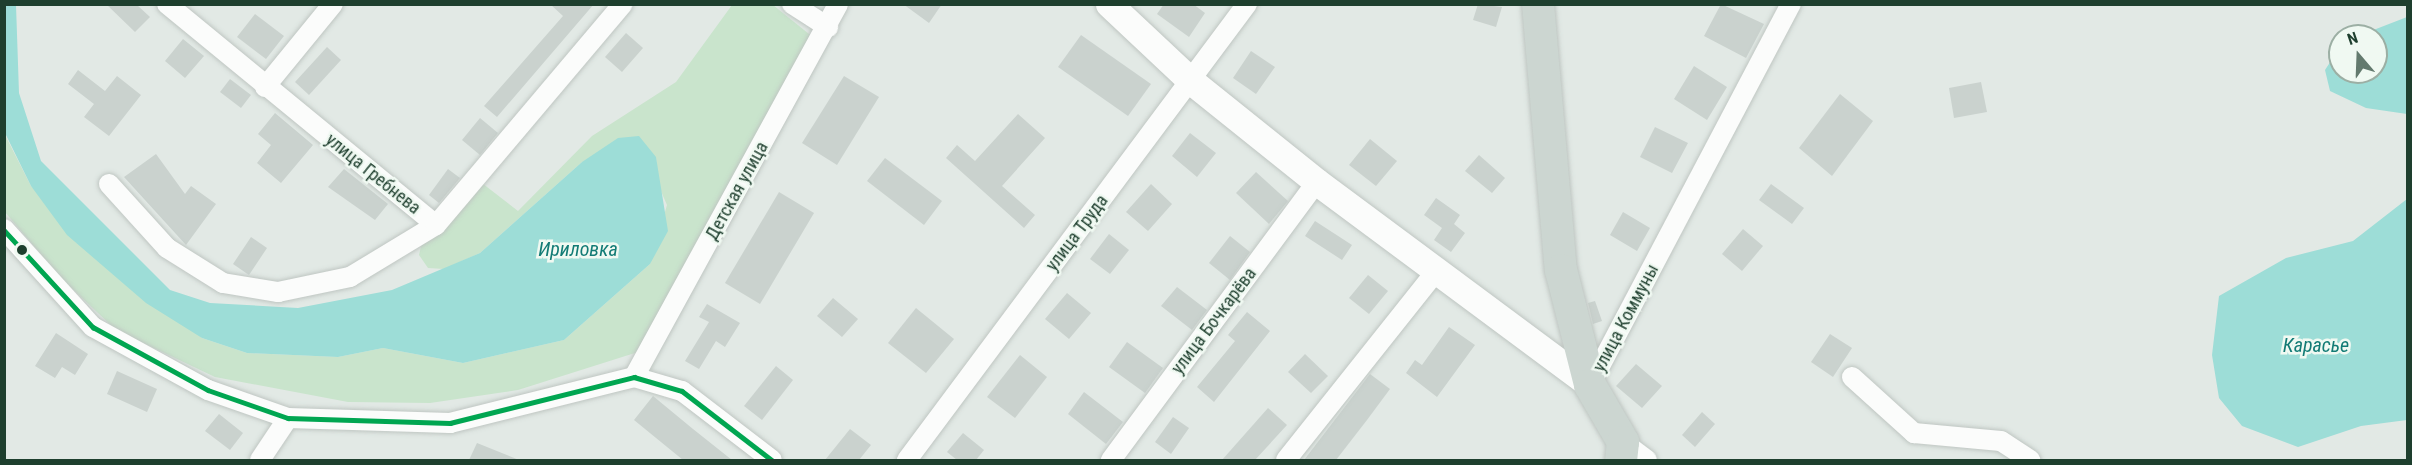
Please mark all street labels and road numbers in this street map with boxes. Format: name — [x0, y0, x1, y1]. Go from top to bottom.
street label: улица Гребнева — [321, 129, 425, 219]
street label: Детская улица — [701, 138, 773, 244]
street label: улица Труда — [1041, 191, 1113, 275]
street label: улица Коммуны — [1589, 261, 1663, 375]
street label: улица Бочкарёва — [1167, 264, 1261, 378]

